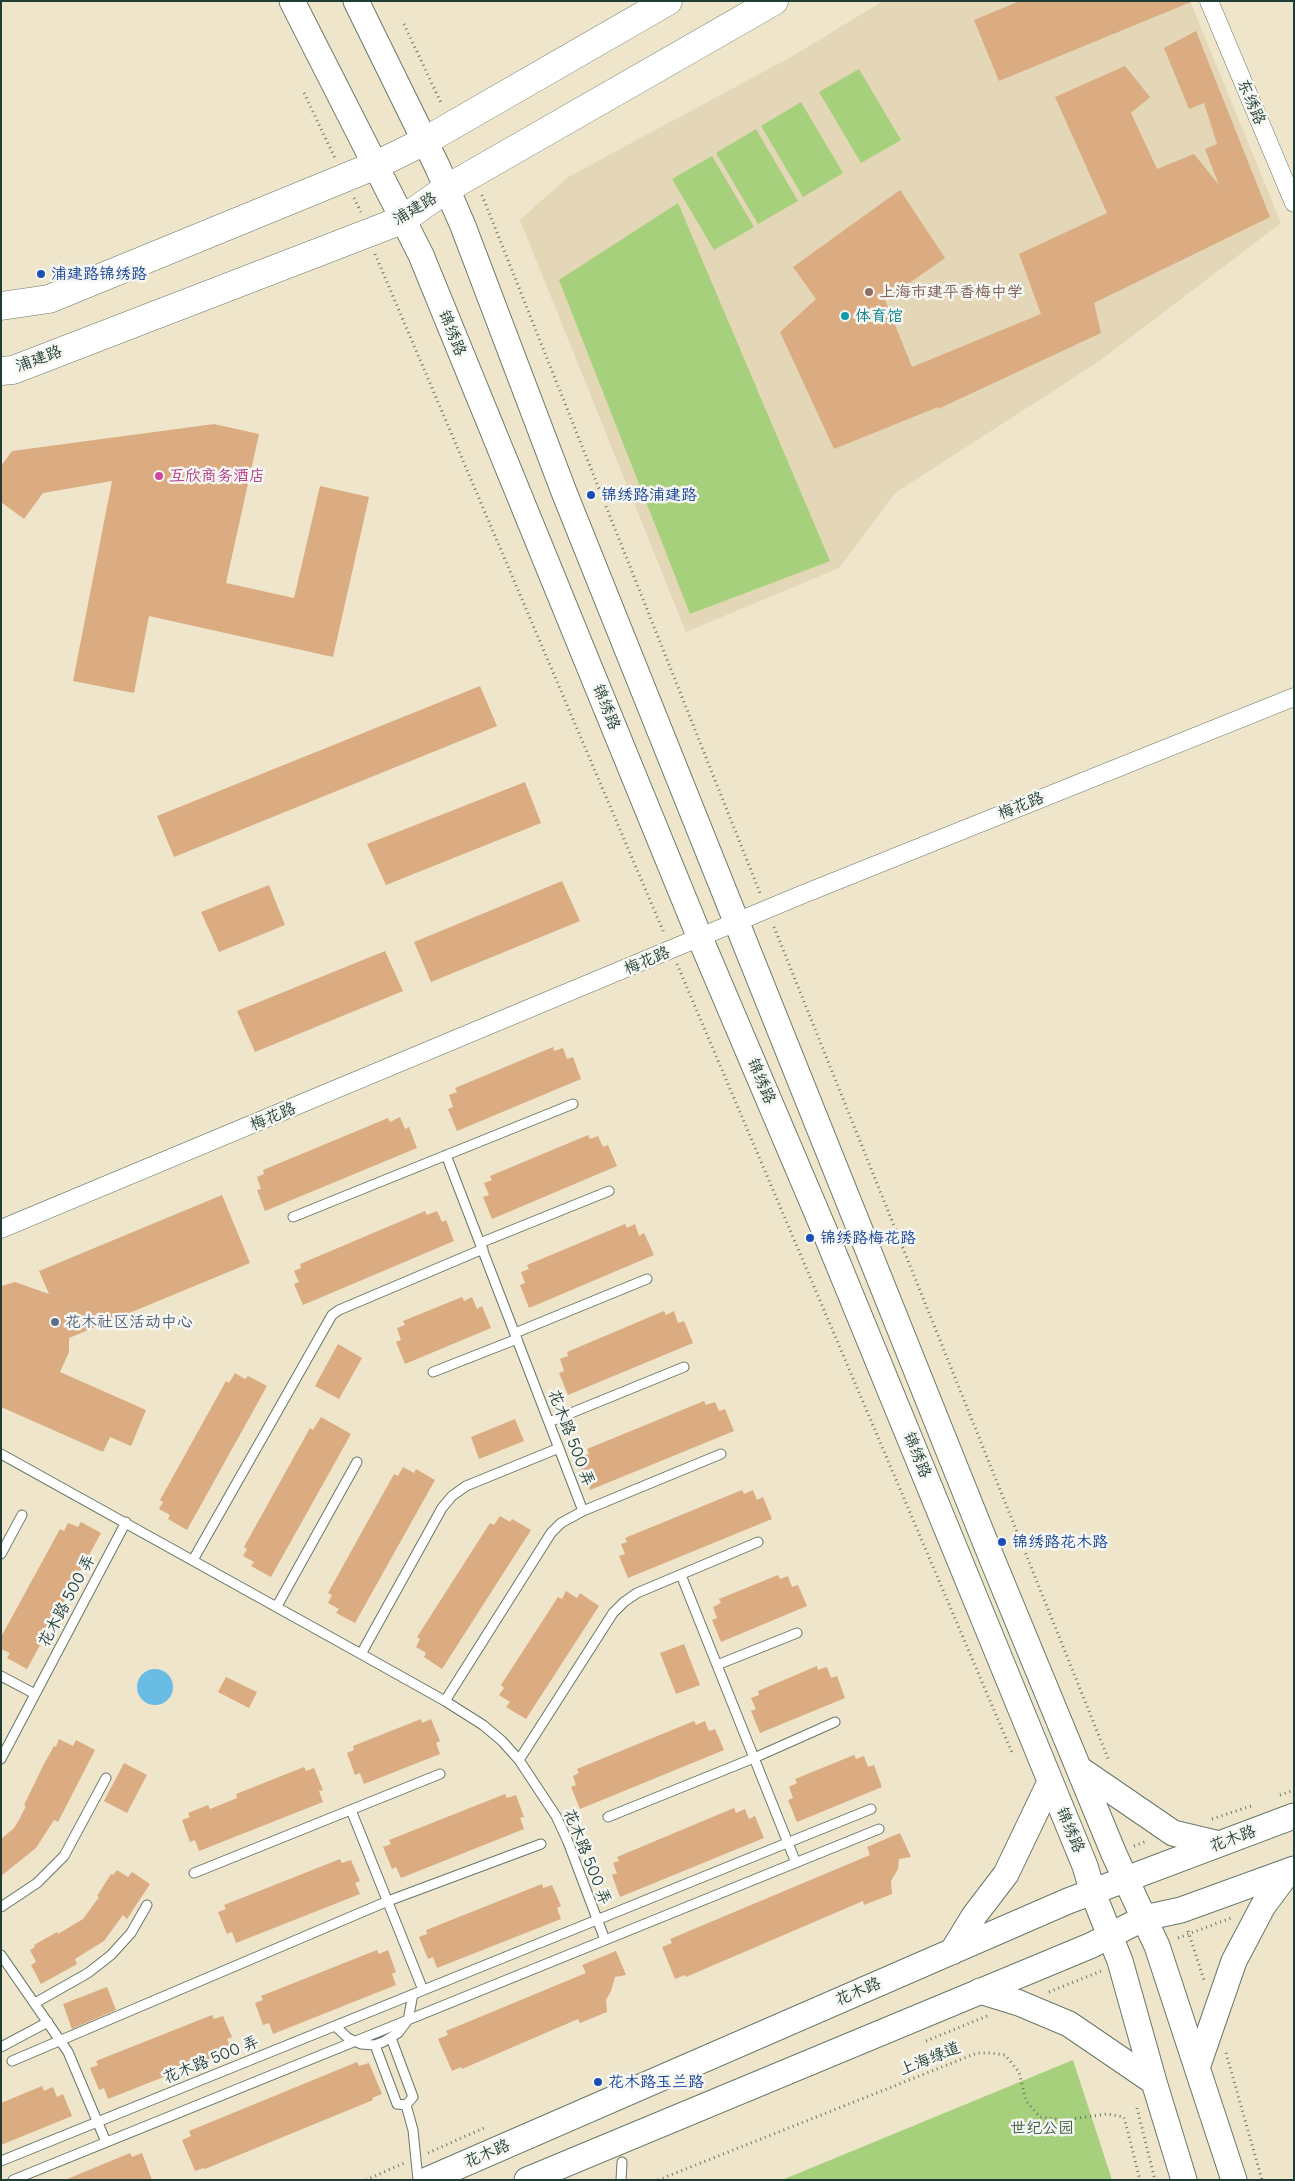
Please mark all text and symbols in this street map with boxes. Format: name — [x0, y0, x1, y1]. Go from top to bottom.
street label: 东绣路 — [1233, 76, 1269, 128]
street label: 浦建路 — [389, 188, 441, 230]
place label: 浦建路锦绣路 — [51, 264, 147, 284]
marker: 浦建路锦绣路 — [35, 268, 47, 280]
place label: 上海市建平香梅中学 — [879, 282, 1023, 302]
marker: 上海市建平香梅中学 — [863, 286, 875, 298]
place label: 体育馆 — [855, 306, 903, 326]
street label: 锦绣路 — [434, 307, 470, 359]
marker: 体育馆 — [839, 310, 851, 322]
street label: 浦建路 — [13, 342, 65, 376]
place label: 互欣商务酒店 — [169, 466, 265, 486]
marker: 互欣商务酒店 — [153, 470, 165, 482]
place label: 锦绣路浦建路 — [601, 485, 697, 505]
marker: 锦绣路浦建路 — [585, 489, 597, 501]
street label: 锦绣路 — [588, 681, 624, 733]
street label: 梅花路 — [995, 788, 1047, 824]
street label: 梅花路 — [621, 943, 673, 979]
street label: 锦绣路 — [743, 1055, 779, 1107]
street label: 梅花路 — [247, 1099, 299, 1135]
place label: 锦绣路梅花路 — [820, 1228, 916, 1248]
marker: 锦绣路梅花路 — [804, 1232, 816, 1244]
place label: 花木社区活动中心 — [65, 1312, 193, 1332]
marker: 花木社区活动中心 — [49, 1316, 61, 1328]
street label: 花木路 500 弄 — [544, 1387, 598, 1489]
street label: 锦绣路 — [899, 1429, 935, 1481]
place label: 锦绣路花木路 — [1012, 1532, 1108, 1552]
marker: 锦绣路花木路 — [996, 1536, 1008, 1548]
street label: 花木路 500 弄 — [35, 1552, 99, 1650]
street label: 锦绣路 — [1052, 1804, 1088, 1856]
street label: 花木路 500 弄 — [559, 1806, 615, 1908]
street label: 花木路 — [1207, 1822, 1259, 1856]
street label: 花木路 — [832, 1974, 884, 2010]
street label: 花木路 500 弄 — [160, 2032, 262, 2088]
street label: 上海绿道 — [897, 2038, 963, 2080]
place label: 花木路玉兰路 — [608, 2072, 704, 2092]
marker: 花木路玉兰路 — [592, 2076, 604, 2088]
park label: 世纪公园 — [1010, 2118, 1074, 2138]
street label: 花木路 — [461, 2136, 513, 2172]

